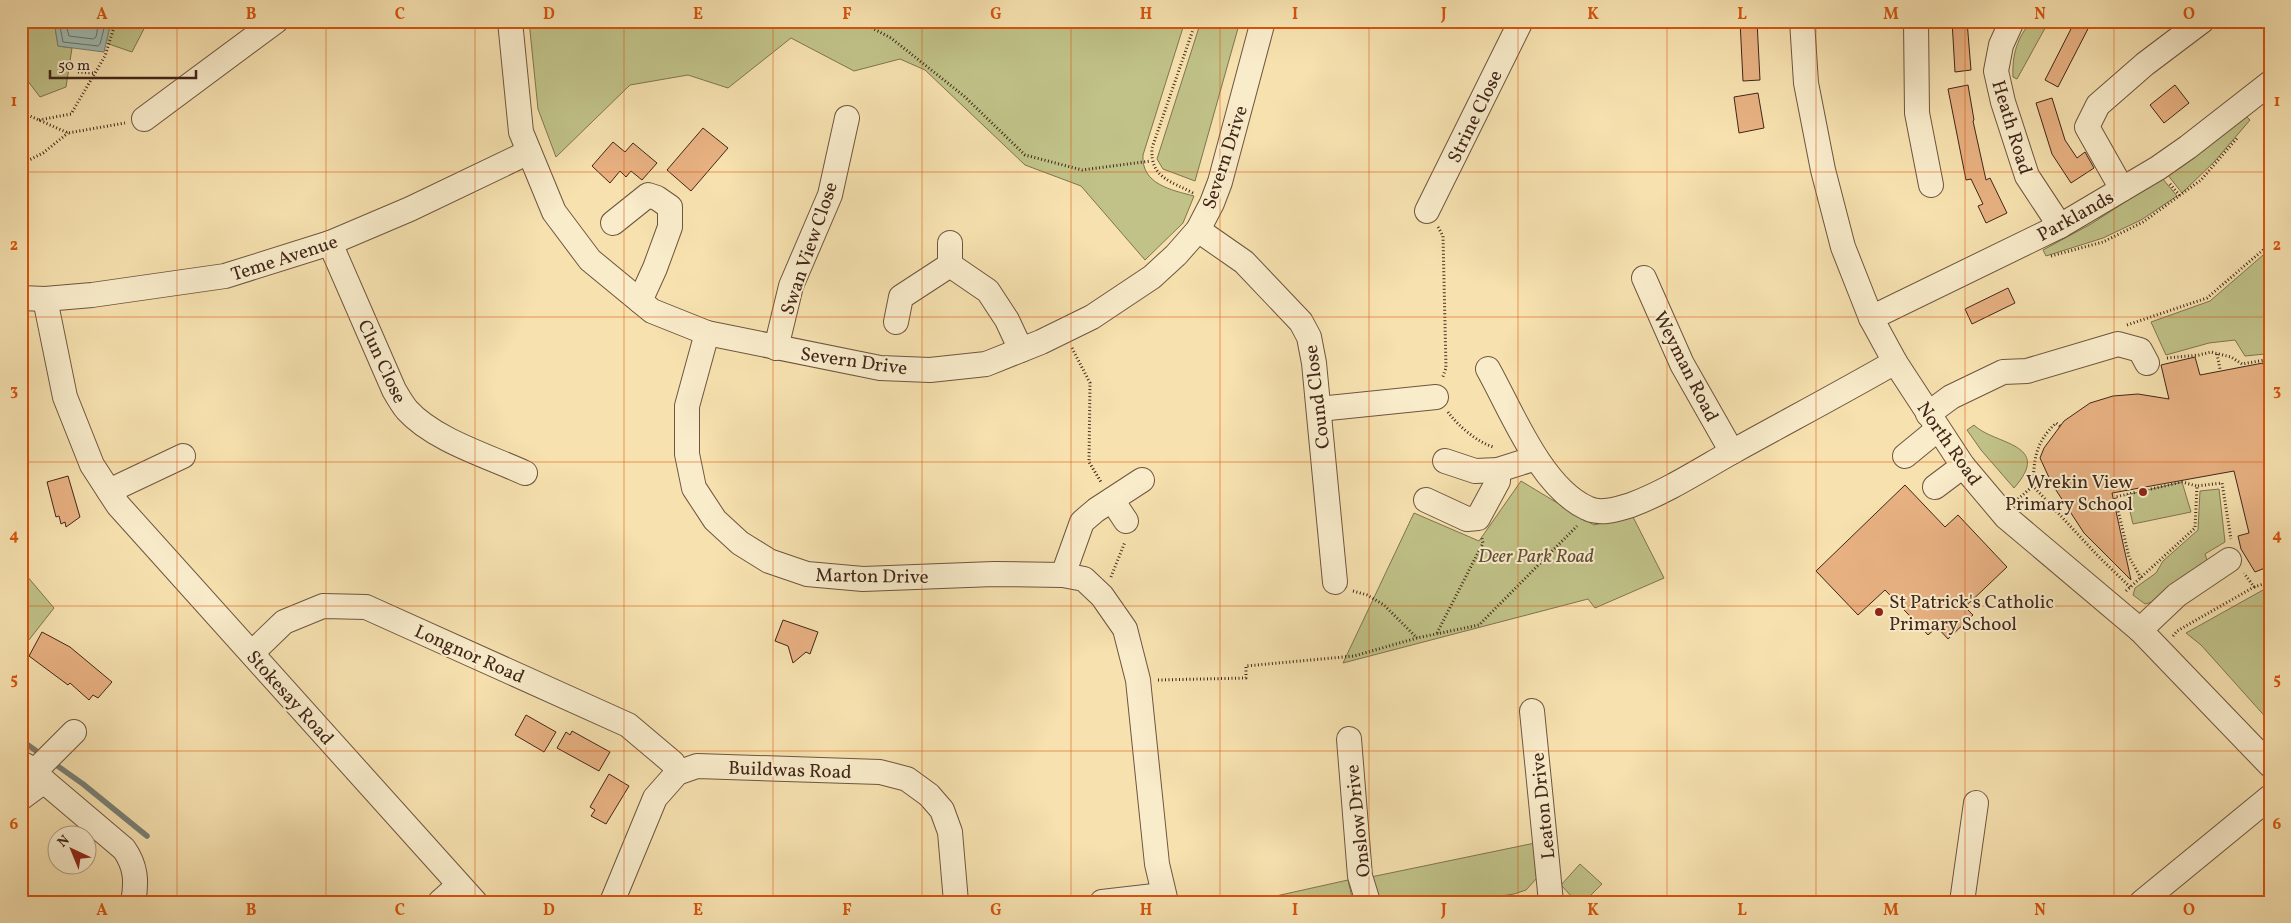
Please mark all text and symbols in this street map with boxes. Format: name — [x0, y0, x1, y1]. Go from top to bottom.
text: A — [96, 4, 108, 26]
text: B — [246, 4, 257, 26]
text: C — [395, 4, 405, 26]
text: D — [543, 4, 555, 26]
text: E — [693, 4, 703, 26]
text: F — [842, 4, 852, 26]
text: G — [990, 4, 1002, 26]
text: H — [1140, 4, 1152, 26]
text: I — [1292, 4, 1298, 26]
text: J — [1440, 4, 1447, 26]
text: K — [1587, 4, 1599, 26]
text: L — [1737, 4, 1747, 26]
text: M — [1883, 4, 1899, 26]
text: N — [2034, 4, 2046, 26]
text: O — [2183, 4, 2195, 26]
scale bar — [50, 48, 196, 80]
text: 50 m — [58, 56, 90, 77]
street label: Strine Close — [1442, 66, 1509, 168]
street label: Heath Road — [1984, 77, 2038, 178]
text: 1 — [11, 91, 17, 113]
text: 1 — [2274, 91, 2280, 113]
street label: Severn Drive — [1197, 102, 1255, 213]
street label: Swan View Close — [775, 179, 845, 319]
street label: Parklands — [2033, 185, 2119, 249]
street label: Teme Avenue — [228, 229, 341, 288]
text: 2 — [10, 235, 18, 257]
text: 2 — [2273, 235, 2281, 257]
street label: Weyman Road — [1646, 307, 1724, 427]
street label: Clun Close — [351, 316, 412, 408]
street label: Severn Drive — [799, 342, 909, 382]
street label: Cound Close — [1299, 343, 1337, 450]
text: 3 — [10, 380, 18, 402]
text: 3 — [2273, 380, 2281, 402]
street label: North Road — [1910, 397, 1987, 491]
place label: Wrekin View Primary School — [2005, 470, 2133, 518]
marker: Wrekin View Primary School — [2137, 486, 2149, 498]
text: 4 — [9, 525, 19, 547]
text: 4 — [2272, 525, 2282, 547]
park label: Deer Park Road — [1478, 544, 1594, 570]
street label: Marton Drive — [815, 563, 929, 591]
place label: St Patrick's Catholic Primary School — [1889, 590, 2054, 638]
marker: St Patrick's Catholic Primary School — [1873, 606, 1885, 618]
street label: Longnor Road — [410, 619, 528, 691]
street label: Stokesay Road — [240, 645, 339, 751]
text: 5 — [10, 669, 18, 691]
text: 5 — [2273, 669, 2281, 691]
street label: Leaton Drive — [1525, 751, 1563, 860]
street label: Buildwas Road — [728, 756, 852, 786]
street label: Onslow Drive — [1340, 763, 1378, 878]
text: 6 — [10, 814, 19, 836]
text: 6 — [2273, 814, 2282, 836]
north arrow — [48, 826, 98, 876]
text: N — [54, 831, 74, 852]
text: A — [96, 900, 108, 922]
text: B — [246, 900, 257, 922]
text: C — [395, 900, 405, 922]
text: D — [543, 900, 555, 922]
text: E — [693, 900, 703, 922]
text: F — [842, 900, 852, 922]
text: G — [990, 900, 1002, 922]
text: H — [1140, 900, 1152, 922]
text: I — [1292, 900, 1298, 922]
text: J — [1440, 900, 1447, 922]
text: K — [1587, 900, 1599, 922]
text: L — [1737, 900, 1747, 922]
text: M — [1883, 900, 1899, 922]
text: N — [2034, 900, 2046, 922]
text: O — [2183, 900, 2195, 922]

